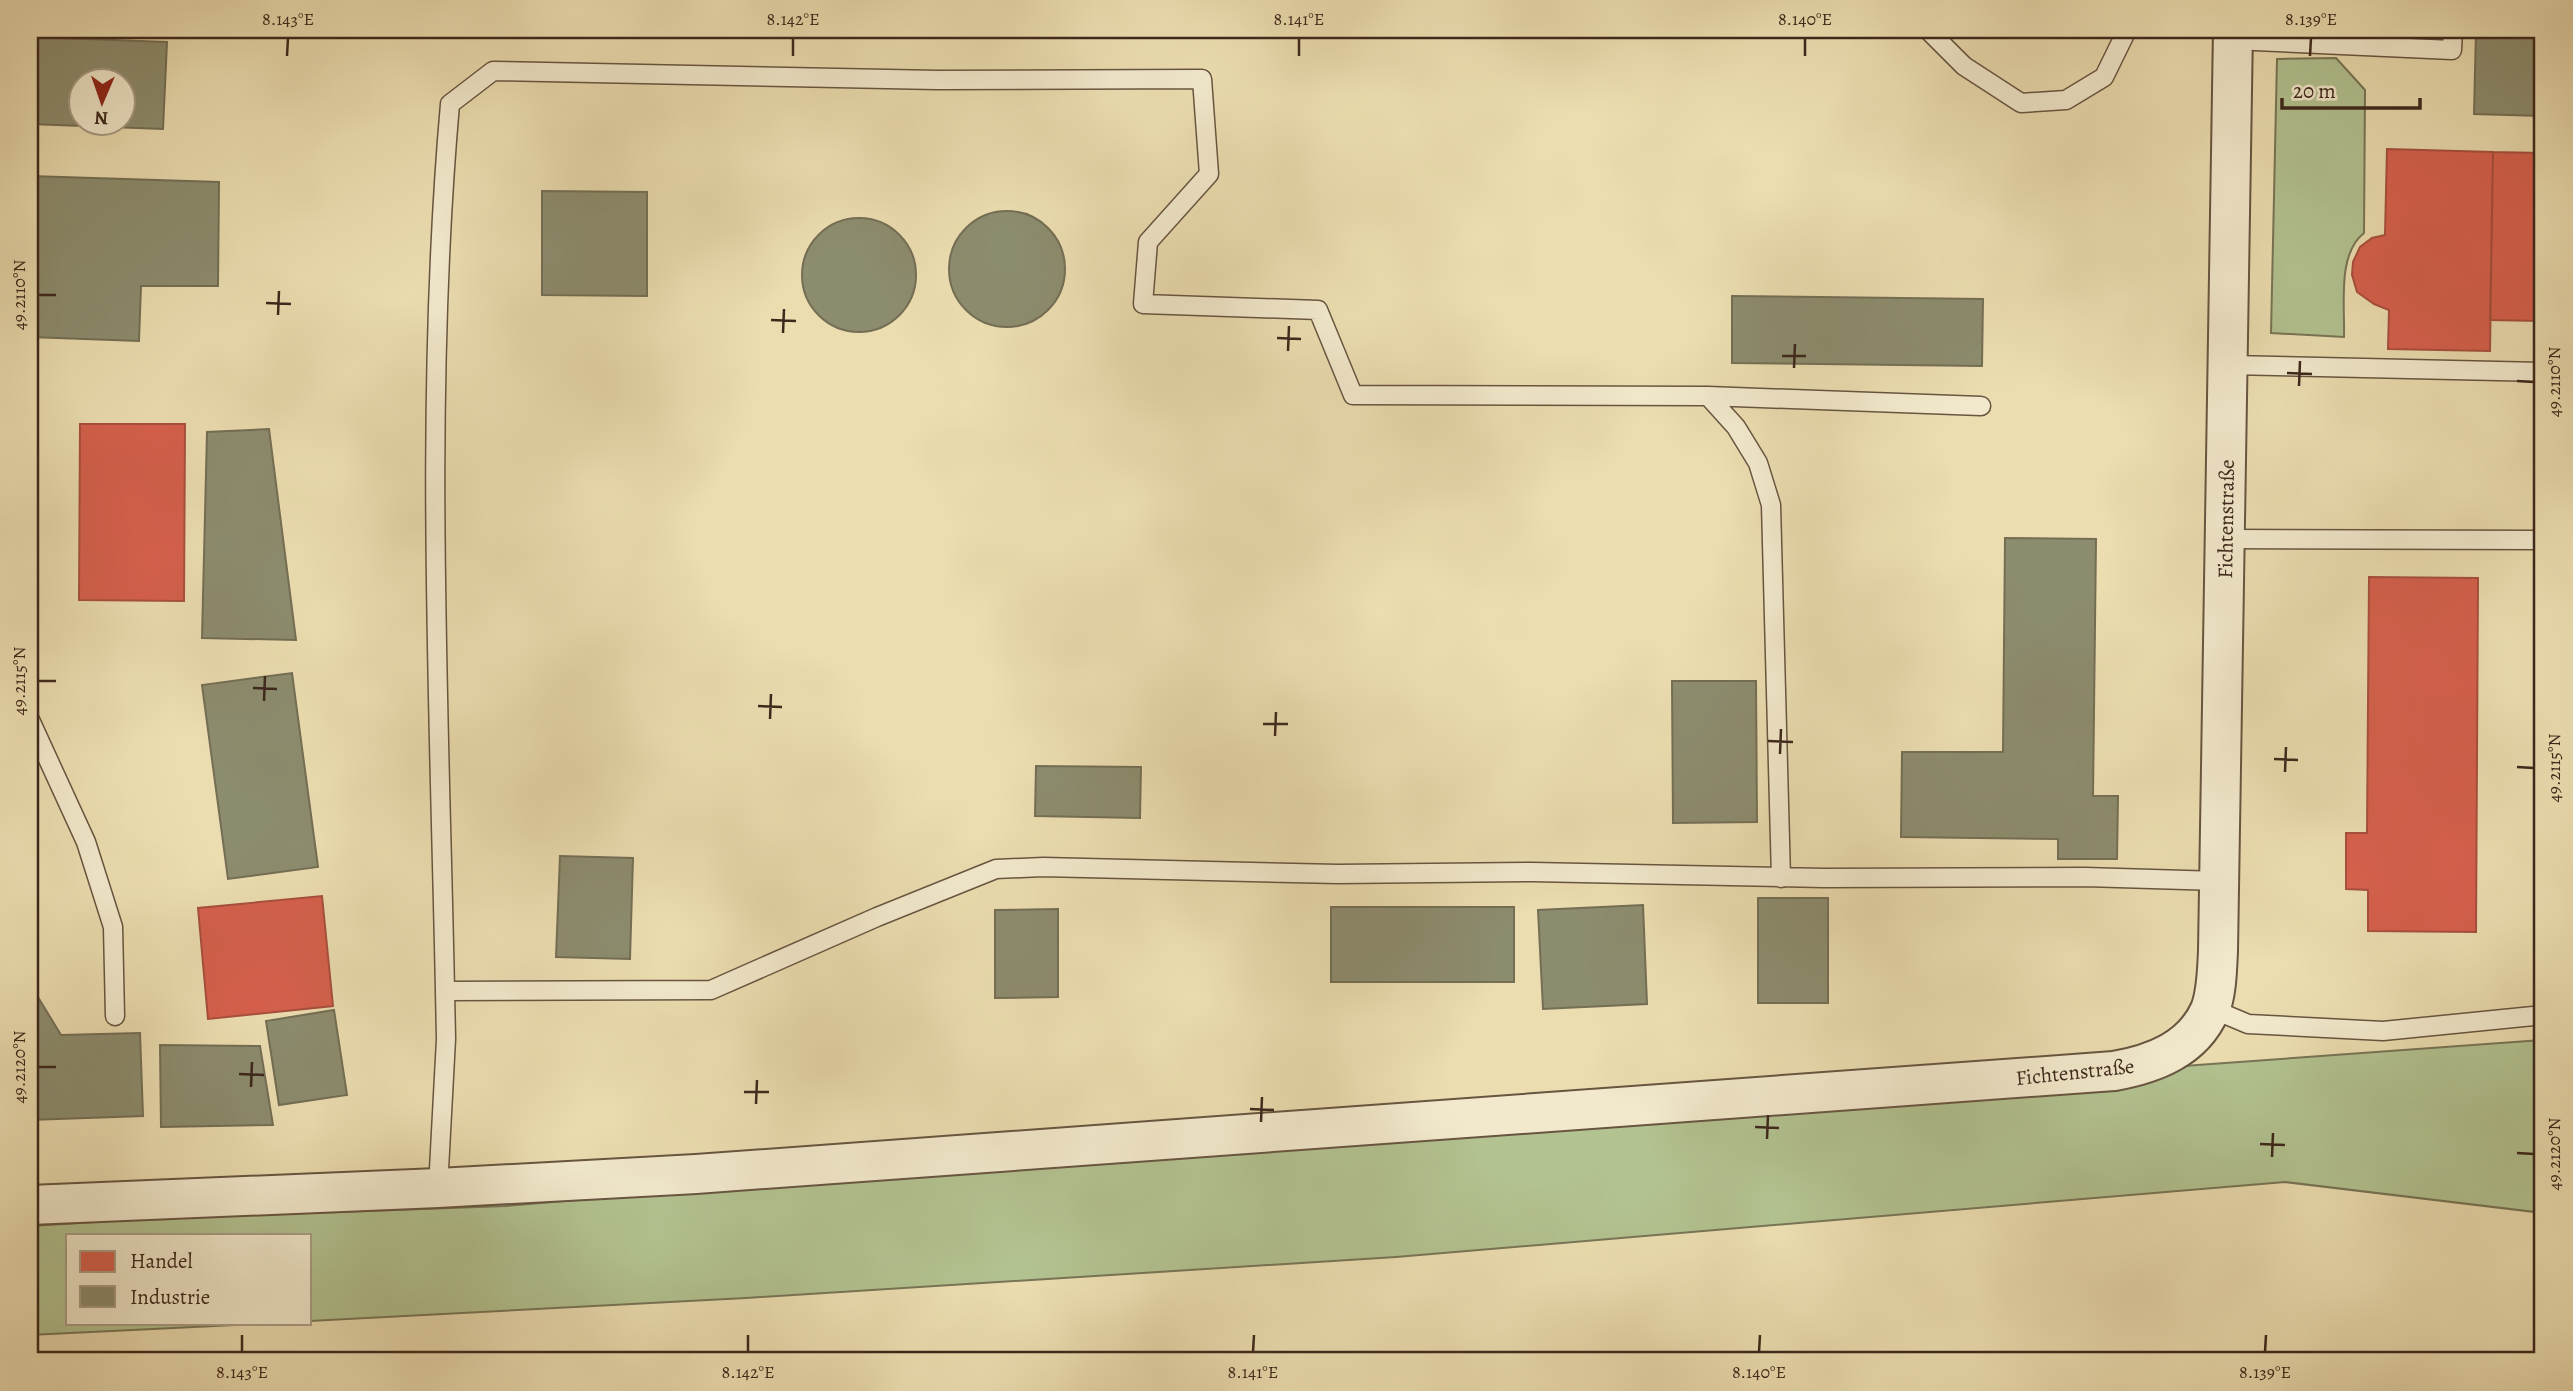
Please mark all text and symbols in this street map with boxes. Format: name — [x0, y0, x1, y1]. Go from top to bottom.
text: 8.143°E — [262, 7, 314, 31]
text: 8.142°E — [766, 7, 820, 31]
text: 8.141°E — [1274, 7, 1324, 31]
text: 8.140°E — [1778, 7, 1832, 31]
text: 8.139°E — [2285, 7, 2337, 31]
north arrow — [66, 66, 136, 136]
scale bar — [2282, 66, 2421, 110]
text: 20 m — [2293, 77, 2336, 105]
text: N — [94, 105, 109, 131]
text: 49.2110°N — [7, 260, 31, 330]
text: 49.2110°N — [2542, 347, 2566, 417]
street label: Fichtenstraße — [2211, 459, 2241, 579]
text: 49.2115°N — [7, 647, 31, 715]
text: 49.2115°N — [2542, 734, 2566, 802]
text: 49.2120°N — [7, 1030, 31, 1104]
street label: Fichtenstraße — [2014, 1052, 2136, 1092]
text: 49.2120°N — [2542, 1117, 2566, 1191]
legend — [66, 1234, 312, 1324]
text: Handel — [130, 1247, 193, 1275]
text: Industrie — [130, 1283, 210, 1311]
text: 8.143°E — [216, 1360, 268, 1384]
text: 8.142°E — [721, 1360, 775, 1384]
text: 8.141°E — [1228, 1360, 1278, 1384]
text: 8.140°E — [1732, 1360, 1786, 1384]
text: 8.139°E — [2239, 1360, 2291, 1384]

